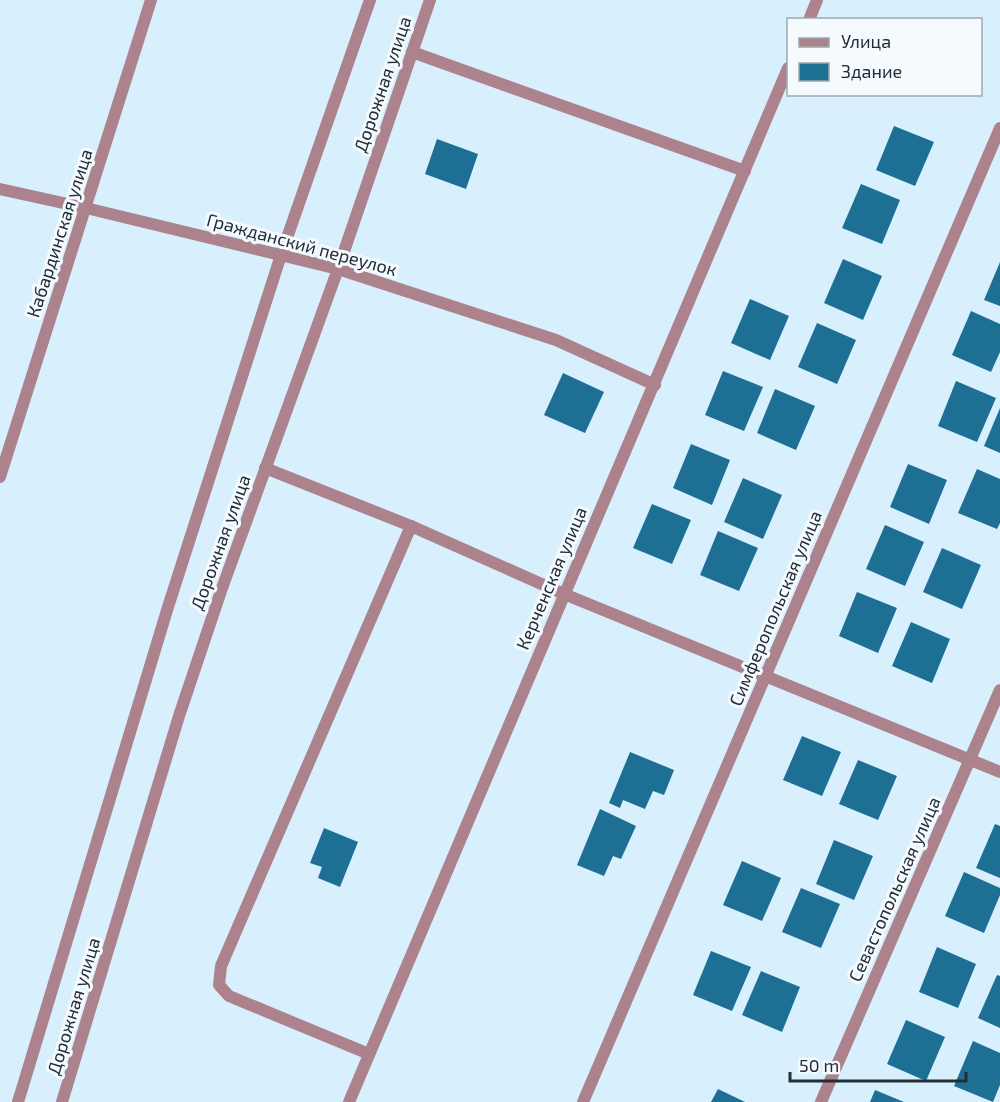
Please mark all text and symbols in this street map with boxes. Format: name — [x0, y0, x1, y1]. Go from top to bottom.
street label: Дорожная улица — [348, 13, 416, 155]
legend — [787, 18, 982, 96]
text: Улица — [841, 30, 891, 52]
text: Здание — [841, 60, 902, 82]
street label: Кабардинская улица — [21, 146, 97, 320]
street label: Гражданский переулок — [204, 208, 400, 280]
street label: Дорожная улица — [185, 471, 255, 613]
street label: Керченская улица — [511, 503, 591, 653]
street label: Симферопольская улица — [724, 507, 826, 709]
street label: Севастопольская улица — [843, 793, 945, 985]
street label: Дорожная улица — [42, 935, 104, 1077]
scale bar — [790, 1045, 966, 1083]
text: 50 m — [799, 1054, 839, 1076]

